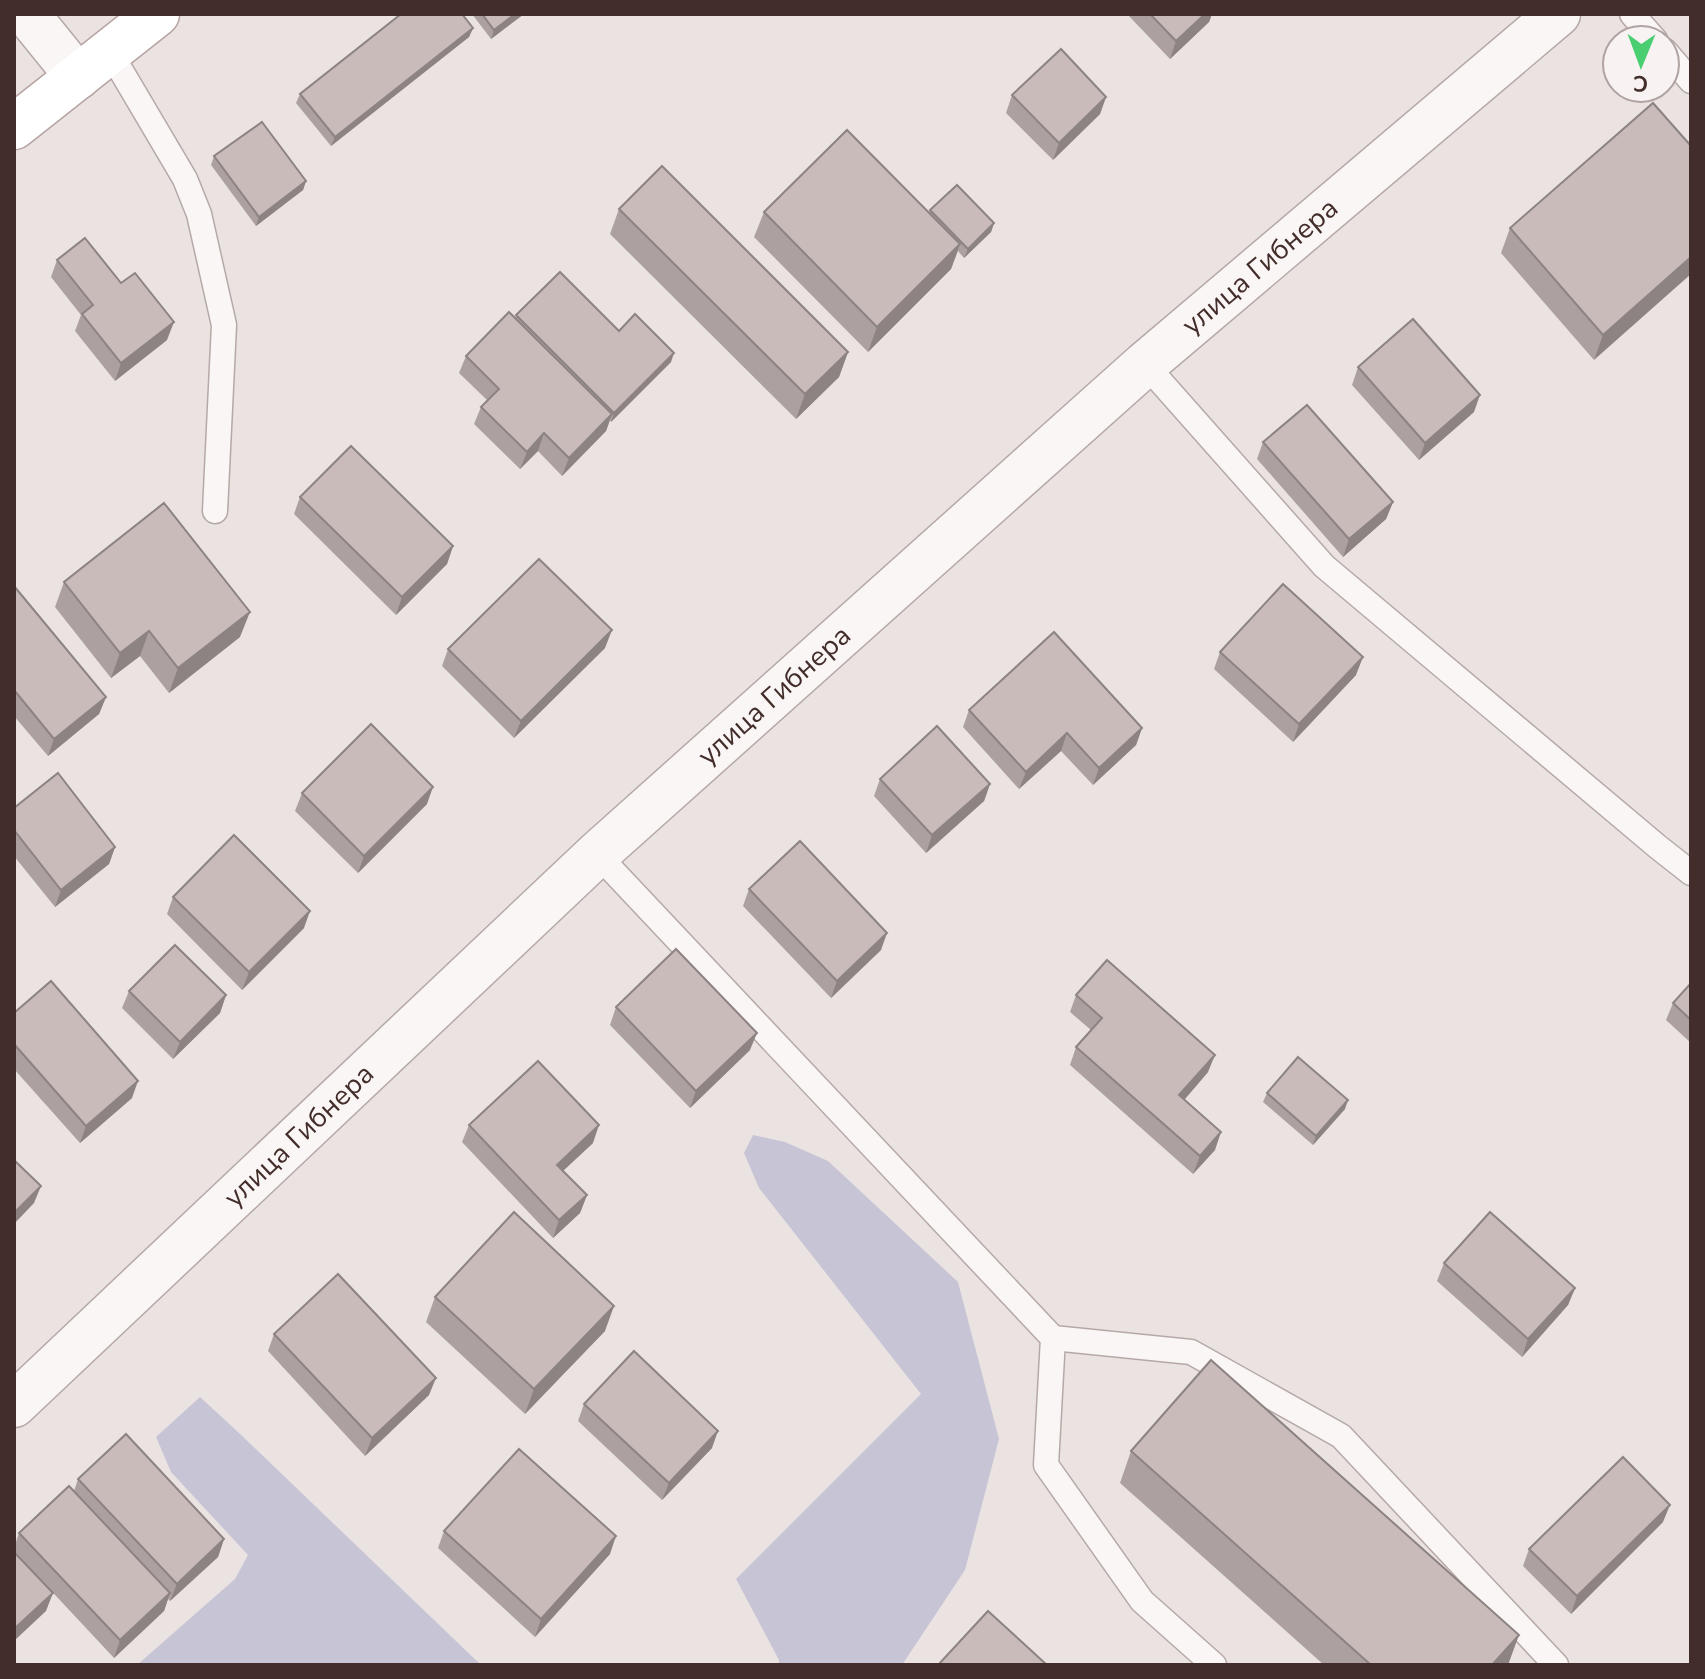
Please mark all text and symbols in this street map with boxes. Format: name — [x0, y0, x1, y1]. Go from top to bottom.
north arrow — [1601, 24, 1681, 104]
text: С — [1633, 68, 1648, 98]
street label: улица Гибнера — [1174, 189, 1346, 344]
street label: улица Гибнера — [689, 617, 859, 774]
street label: улица Гибнера — [215, 1055, 382, 1216]

